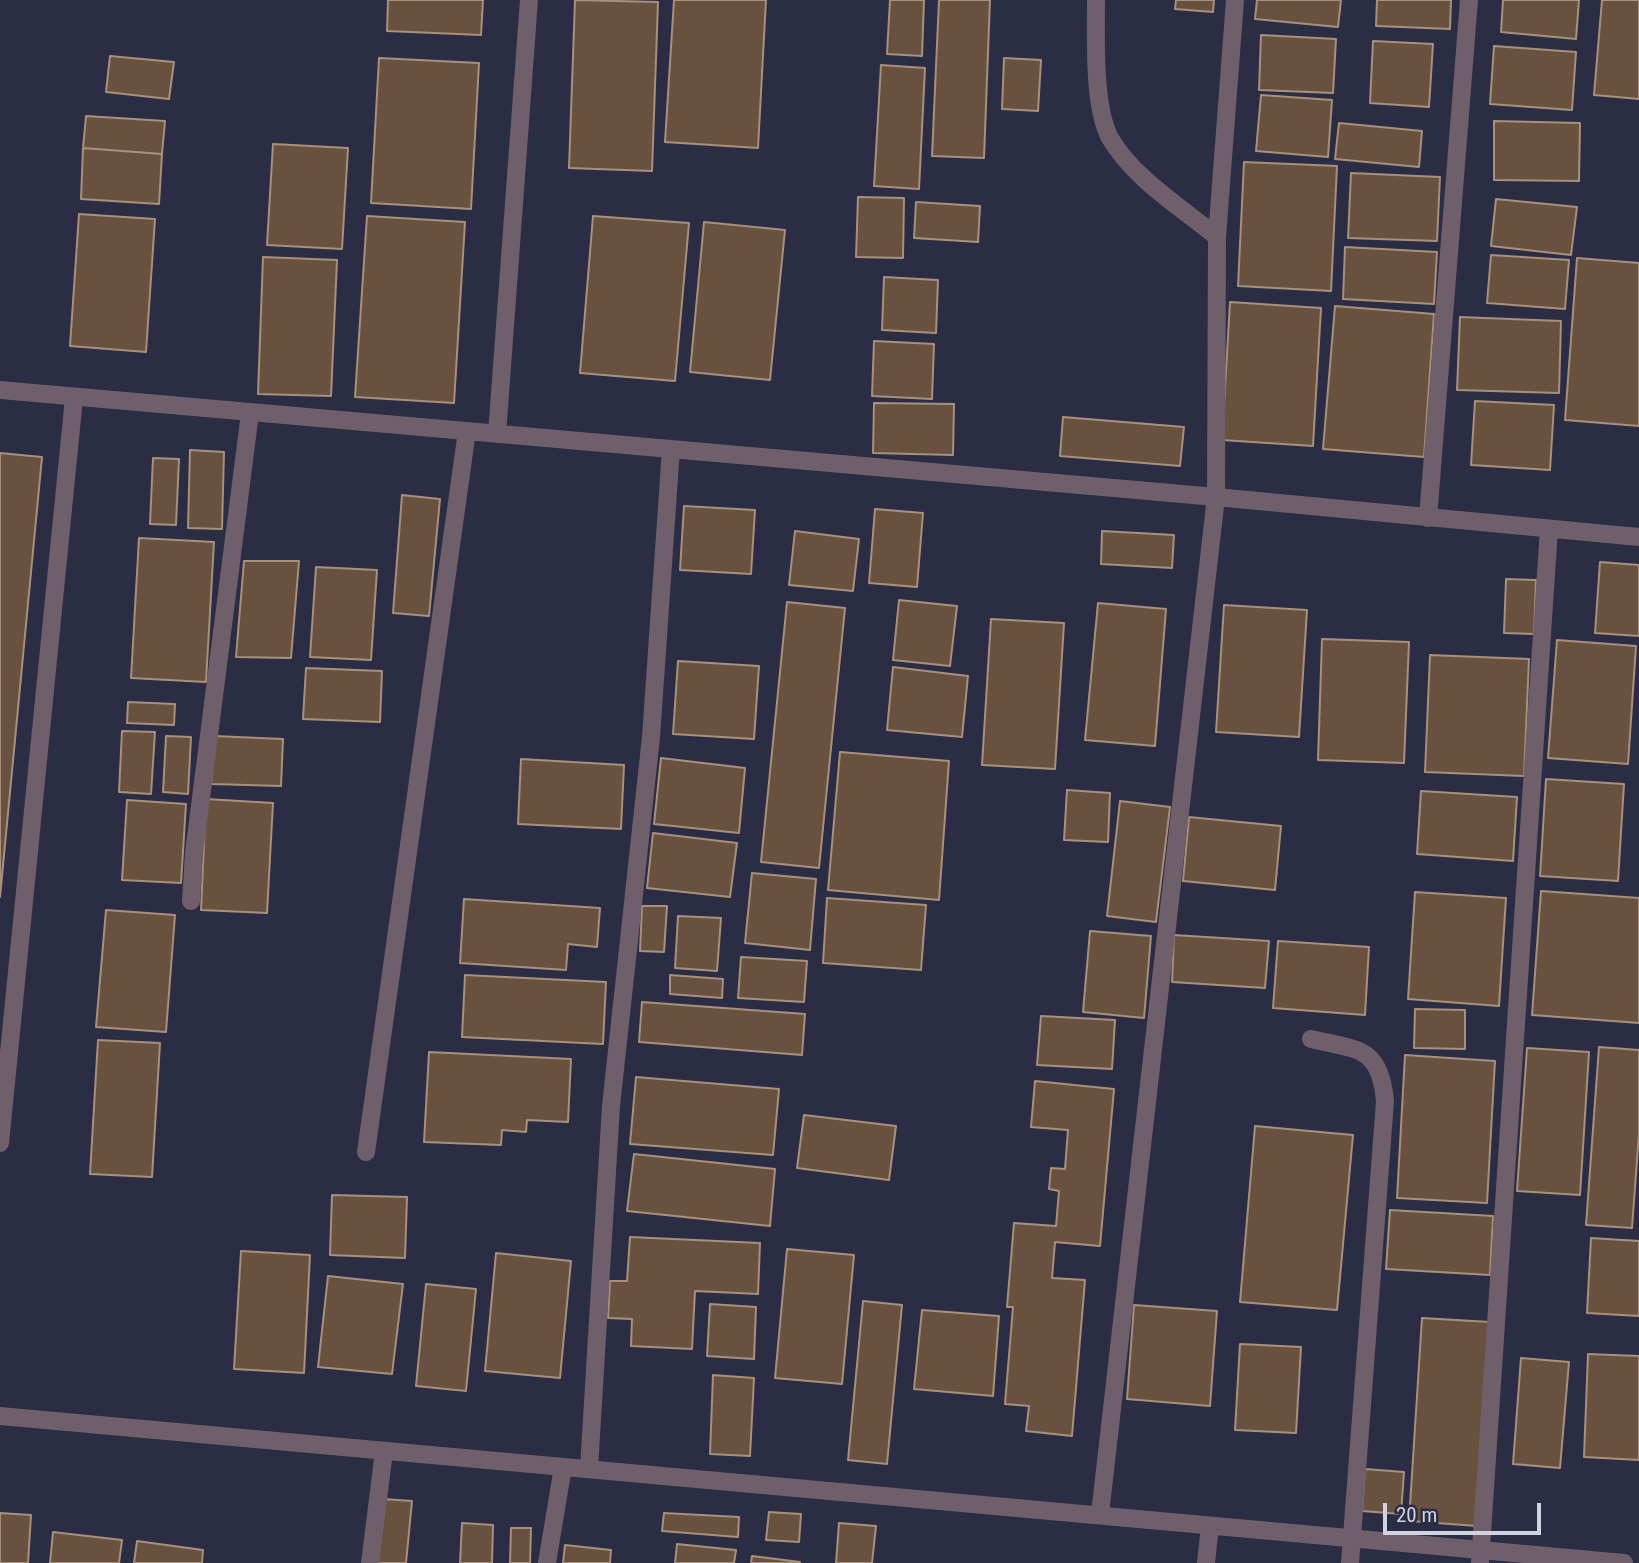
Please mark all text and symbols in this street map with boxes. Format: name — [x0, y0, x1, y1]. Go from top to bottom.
scale bar — [1387, 1490, 1544, 1534]
text: 20 m — [1396, 1503, 1437, 1527]

